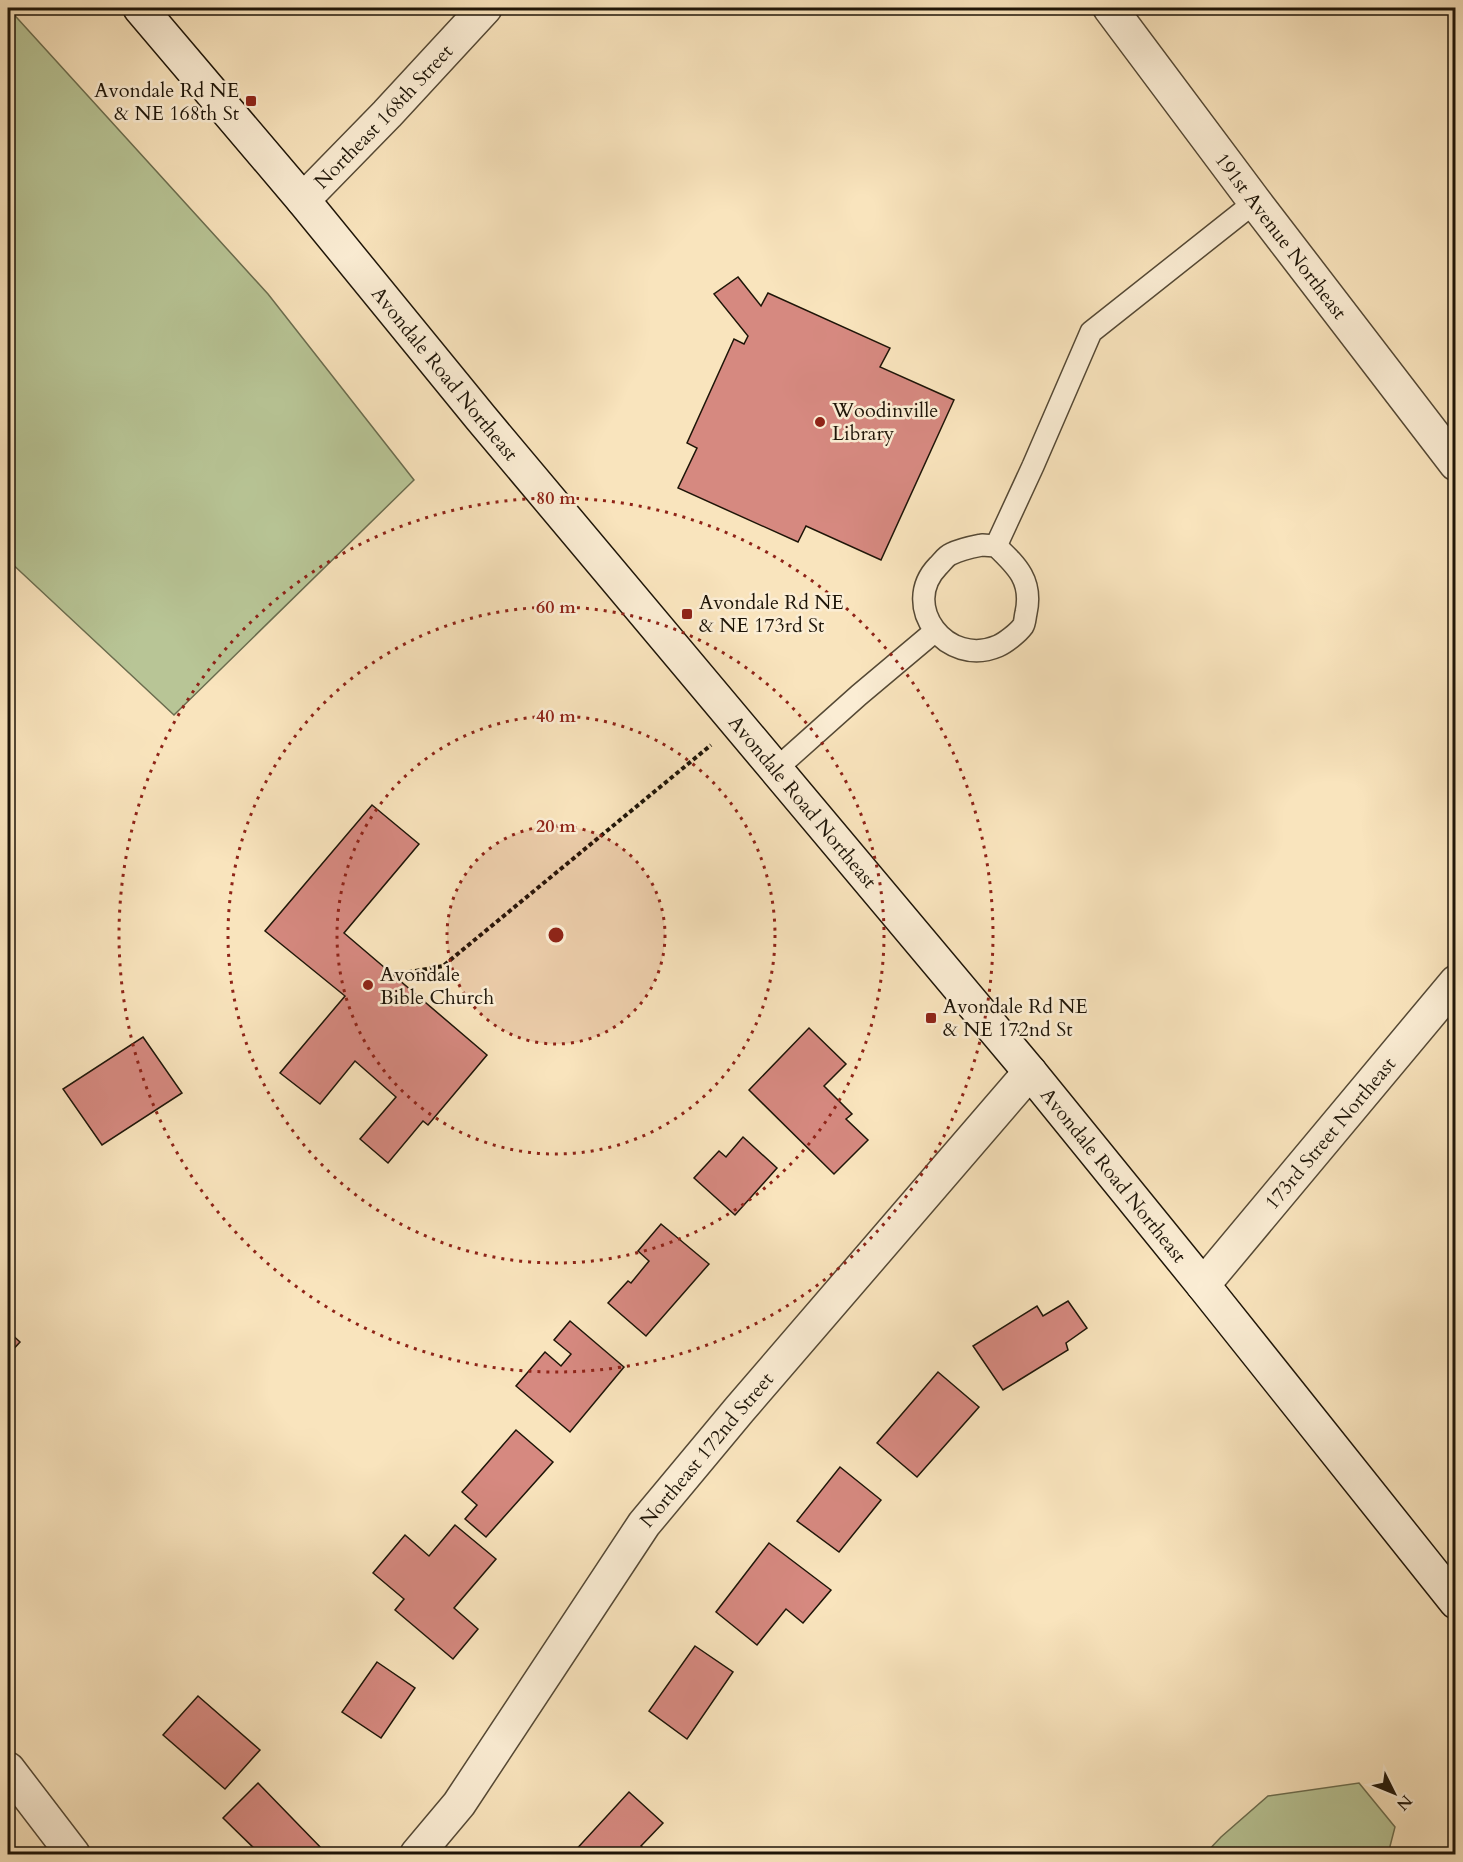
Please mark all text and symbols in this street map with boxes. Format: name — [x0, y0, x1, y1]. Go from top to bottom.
street label: Northeast 168th Street — [308, 38, 459, 195]
place label: Avondale Rd NE & NE 168th St — [94, 77, 240, 127]
marker: Avondale Rd NE & NE 168th St — [244, 94, 258, 108]
street label: 191st Avenue Northeast — [1209, 147, 1353, 325]
street label: Avondale Road Northeast — [365, 281, 525, 467]
place label: Woodinville Library — [831, 397, 938, 447]
marker: Woodinville Library — [813, 415, 827, 429]
text: 80 m — [536, 486, 576, 511]
place label: Avondale Rd NE & NE 173rd St — [699, 589, 844, 639]
text: 60 m — [536, 595, 576, 620]
marker: Avondale Rd NE & NE 173rd St — [680, 607, 694, 621]
text: 40 m — [536, 704, 576, 729]
street label: Avondale Road Northeast — [722, 710, 883, 895]
text: 20 m — [536, 814, 576, 839]
centre of rings — [546, 925, 566, 945]
place label: Avondale Bible Church — [380, 961, 494, 1011]
marker: Avondale Bible Church — [361, 978, 375, 992]
place label: Avondale Rd NE & NE 172nd St — [943, 993, 1088, 1043]
marker: Avondale Rd NE & NE 172nd St — [924, 1011, 938, 1025]
street label: 173rd Street Northeast — [1259, 1051, 1402, 1215]
street label: Avondale Road Northeast — [1034, 1082, 1193, 1269]
street label: Northeast 172nd Street — [634, 1366, 780, 1533]
north arrow — [1364, 1763, 1424, 1823]
text: N — [1391, 1790, 1417, 1815]

